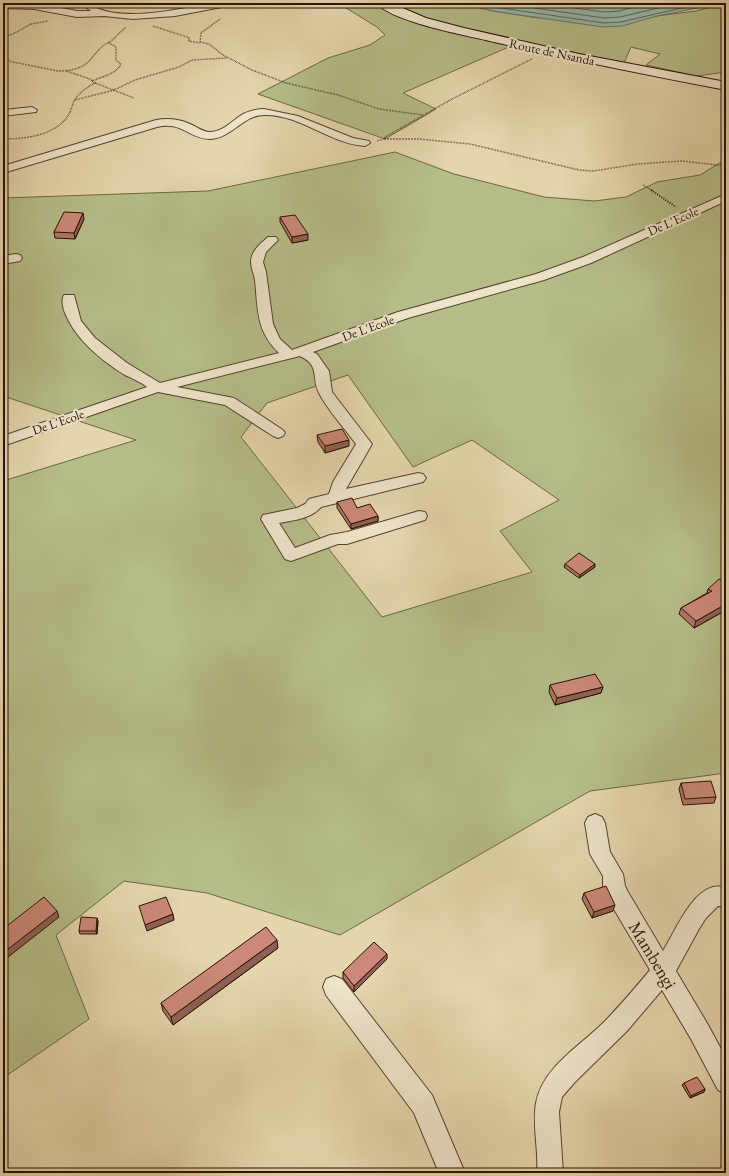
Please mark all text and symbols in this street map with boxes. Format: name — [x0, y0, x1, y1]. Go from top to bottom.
street label: Route de Nsanda — [508, 35, 597, 70]
street label: De L'Ecole — [645, 202, 701, 240]
street label: De L'Ecole — [340, 311, 396, 345]
street label: De L'Ecole — [30, 405, 86, 439]
street label: Mambengi — [624, 917, 682, 994]

